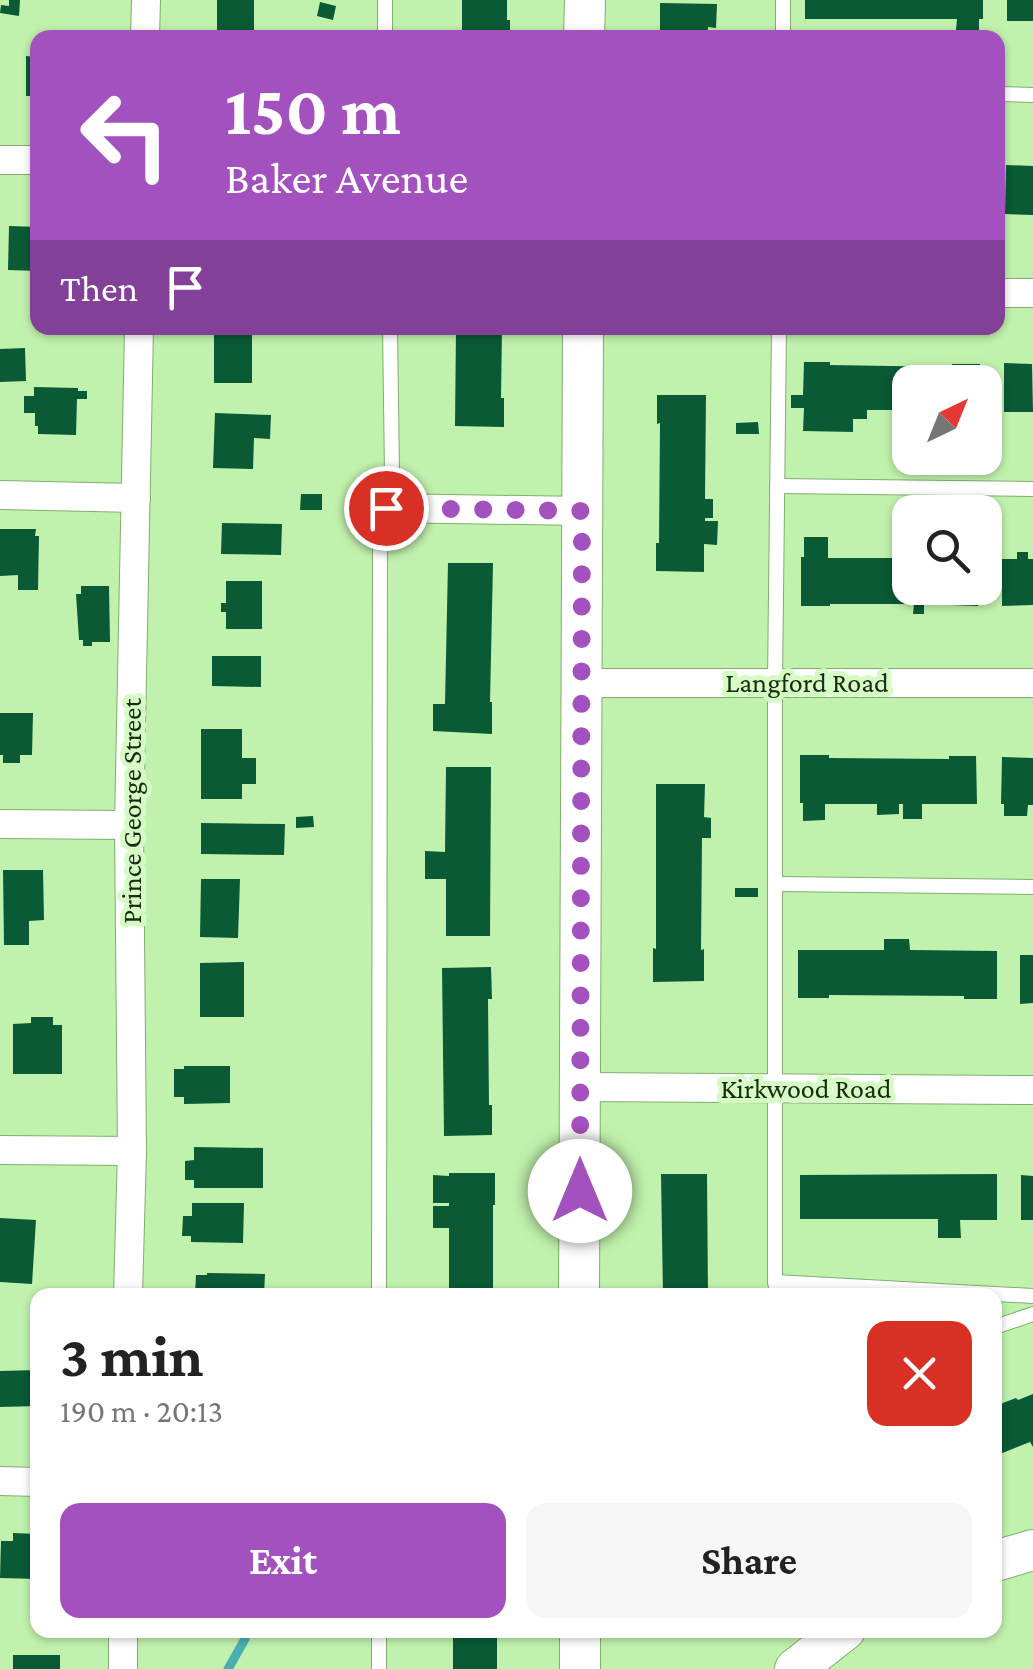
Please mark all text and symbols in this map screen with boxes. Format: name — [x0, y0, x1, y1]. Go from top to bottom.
icon: left — [60, 70, 190, 200]
text: 150 m — [225, 71, 401, 149]
text: Baker Avenue — [225, 153, 468, 203]
icon: arrive — [158, 260, 213, 315]
text: Then — [60, 267, 138, 309]
north arrow — [892, 365, 1002, 475]
map controls — [892, 365, 1002, 605]
pin — [344, 466, 429, 551]
icon: arrive — [359, 481, 414, 536]
button: search — [892, 495, 1002, 605]
street label: Langford Road — [725, 667, 889, 698]
street label: Prince George Street — [116, 698, 147, 924]
street label: Kirkwood Road — [721, 1073, 892, 1104]
position arrow — [528, 1139, 632, 1243]
button: close — [867, 1321, 972, 1426]
text: 3 min — [60, 1322, 204, 1389]
text: 190 m · 20:13 — [60, 1393, 223, 1429]
button: Exit — [60, 1503, 506, 1618]
button: Share — [526, 1503, 972, 1618]

